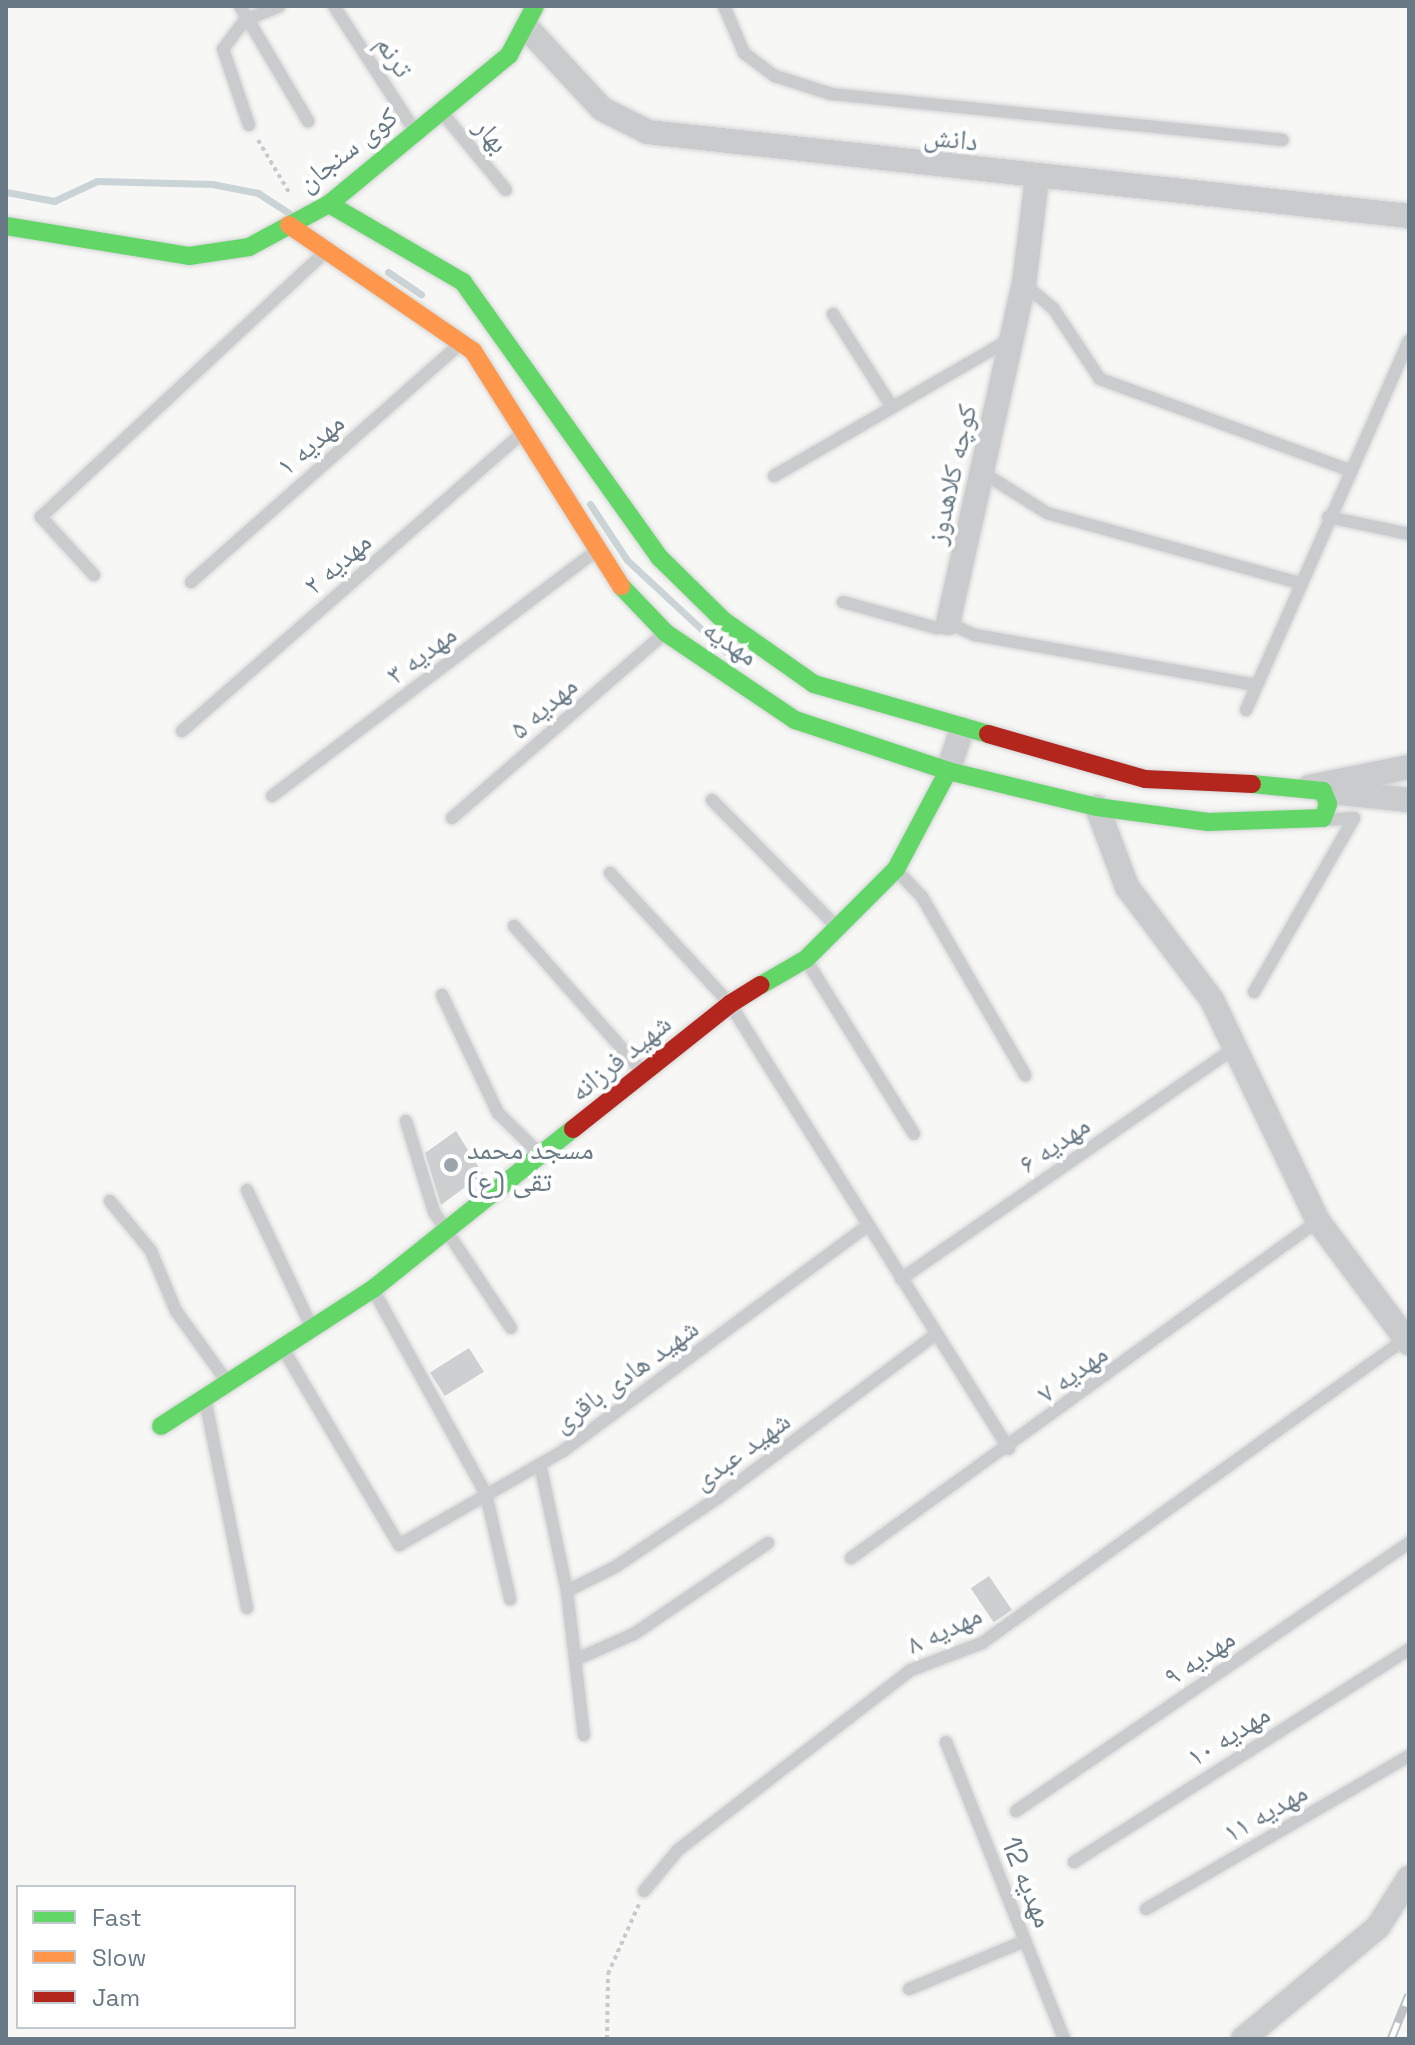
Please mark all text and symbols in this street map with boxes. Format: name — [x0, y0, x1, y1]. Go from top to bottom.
street label: ترنم — [369, 29, 421, 83]
street label: کوی سنجان — [290, 99, 404, 199]
street label: بهار — [467, 110, 517, 160]
street label: دانش — [922, 118, 980, 158]
street label: کوچه کلاهدوز — [919, 401, 983, 547]
street label: مهدیه ۱ — [269, 405, 351, 483]
street label: مهدیه ۲ — [296, 524, 378, 602]
street label: مهدیه — [697, 612, 765, 672]
street label: مهدیه ۳ — [379, 617, 463, 691]
street label: مهدیه ۵ — [502, 668, 584, 746]
street label: شهید فرزانه — [563, 1006, 677, 1108]
street label: مهدیه ۶ — [1012, 1108, 1096, 1180]
place label: مسجد محمد تقی (ع) — [467, 1132, 594, 1198]
marker: مسجد محمد تقی (ع) — [442, 1156, 460, 1174]
street label: شهید هادی باقری — [545, 1311, 705, 1439]
street label: مهدیه ۷ — [1030, 1336, 1114, 1410]
street label: شهید عبدی — [686, 1403, 796, 1497]
street label: مهدیه ۸ — [901, 1597, 987, 1661]
street label: مهدیه ۹ — [1157, 1621, 1241, 1693]
street label: مهدیه ۱۰ — [1180, 1697, 1276, 1773]
street label: مهدیه ۱۱ — [1217, 1775, 1313, 1849]
street label: مهدیه 12 — [995, 1832, 1061, 1932]
legend — [16, 1885, 296, 2029]
text: Fast — [92, 1902, 142, 1933]
text: Slow — [92, 1942, 146, 1973]
text: Jam — [92, 1982, 140, 2013]

